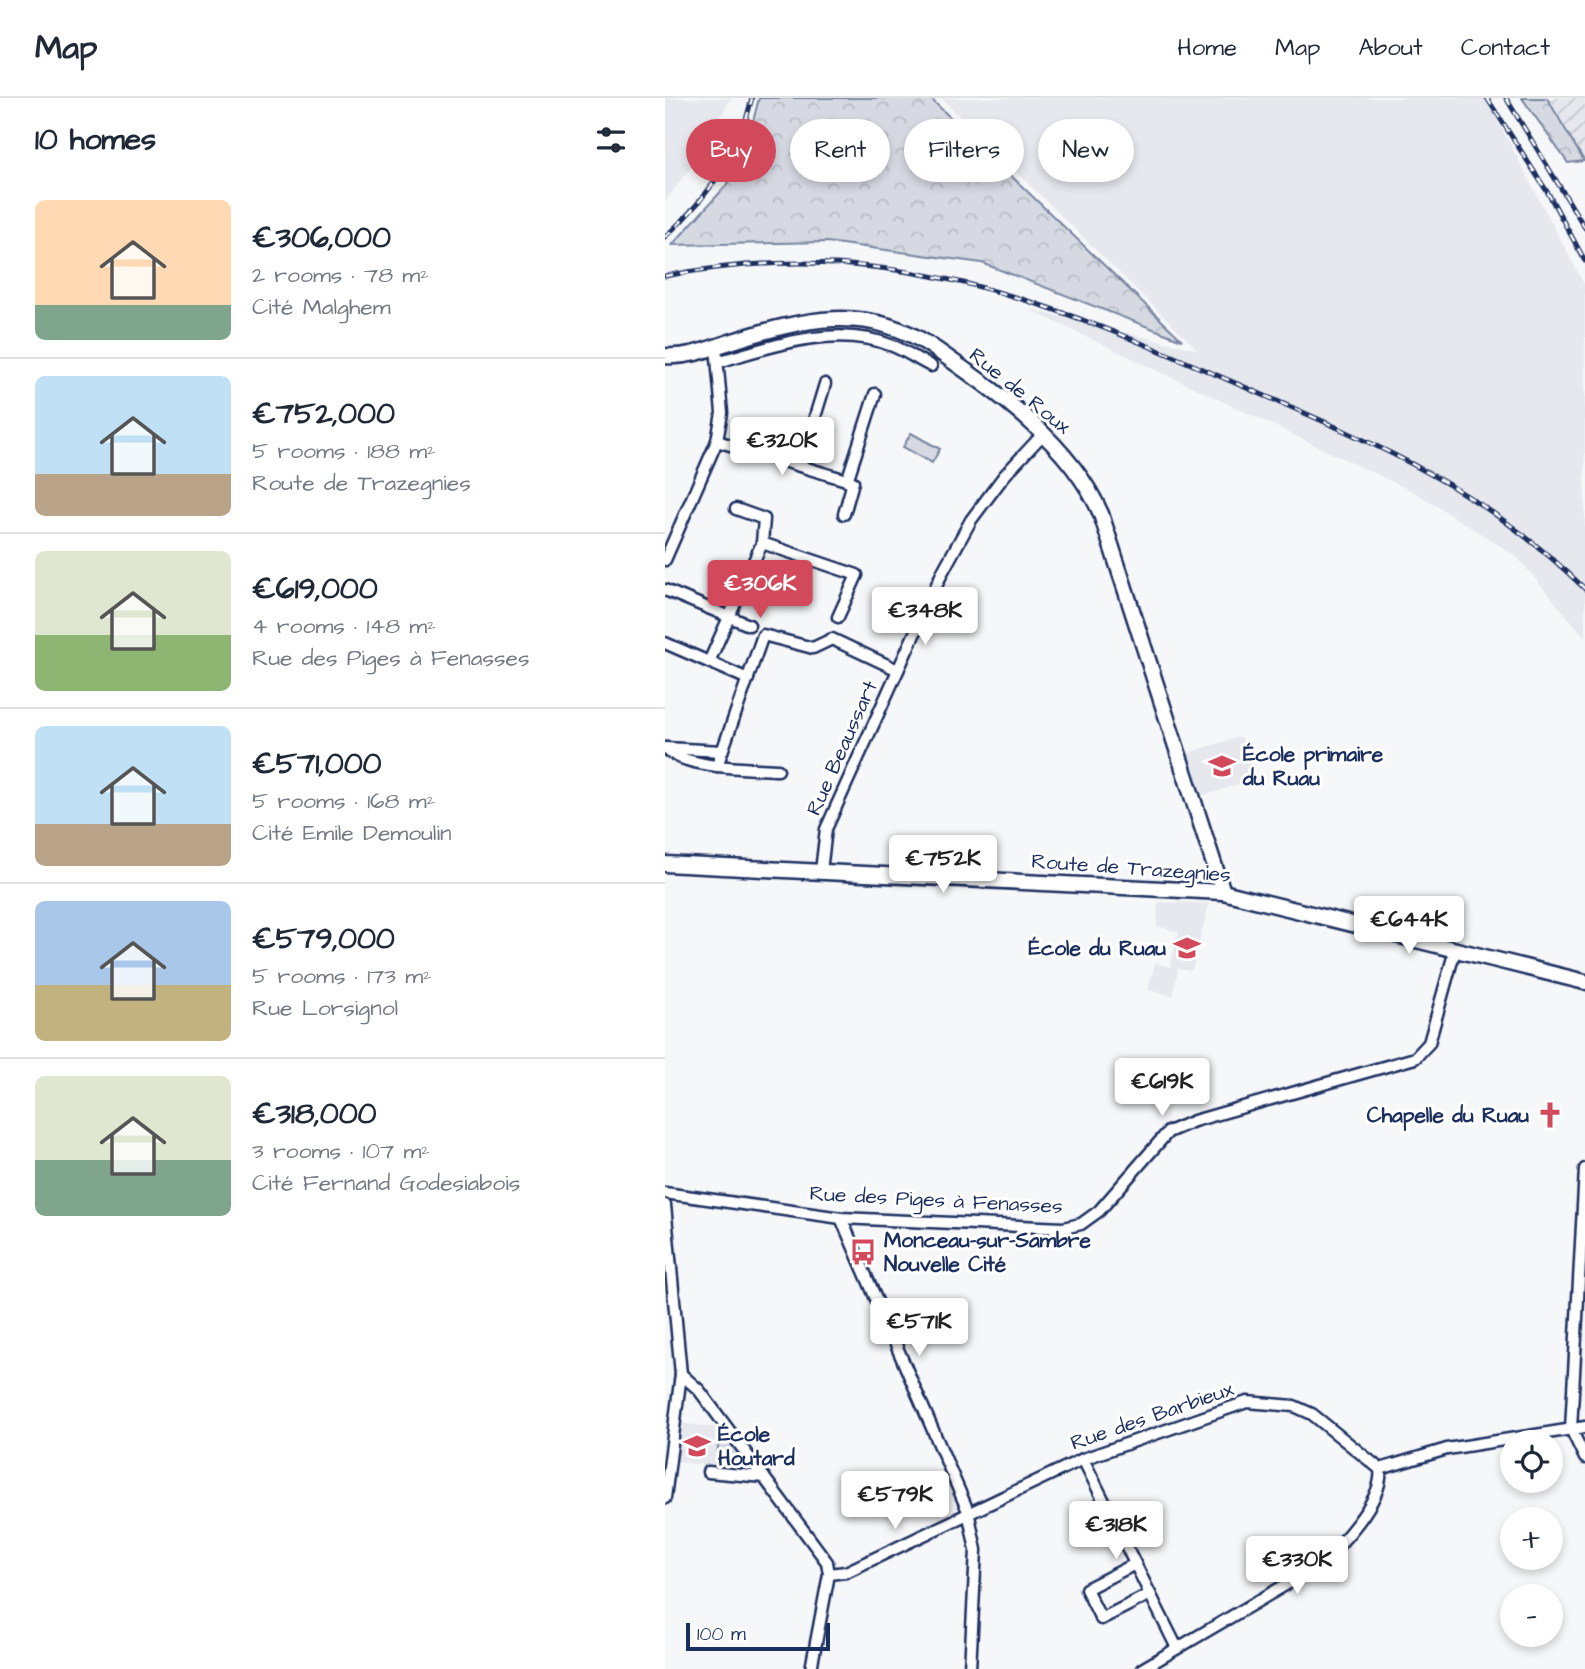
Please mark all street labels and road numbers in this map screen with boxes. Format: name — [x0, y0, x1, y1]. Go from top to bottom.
street label: Rue de Roux — [963, 341, 1077, 441]
street label: Rue Beaussart — [799, 675, 885, 820]
street label: Route de Trazegnies — [1030, 847, 1232, 891]
street label: Rue des Piges à Fenasses — [809, 1179, 1063, 1223]
street label: Rue des Barbieux — [1067, 1374, 1237, 1457]

